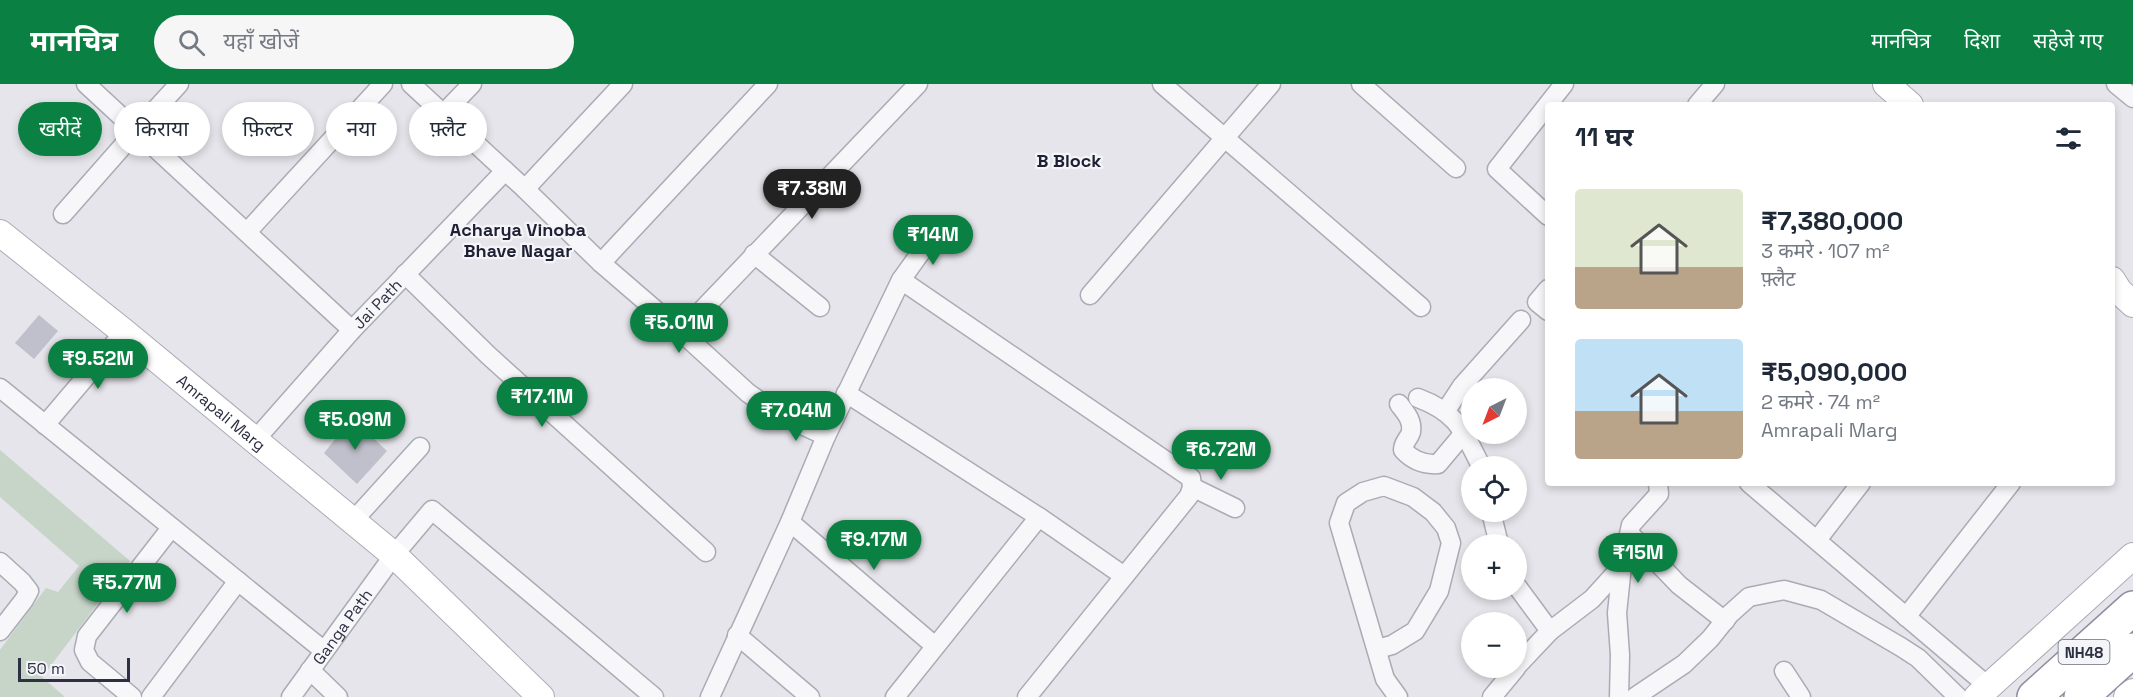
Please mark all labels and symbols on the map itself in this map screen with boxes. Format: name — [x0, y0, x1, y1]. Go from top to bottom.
district label: B Block — [1037, 149, 1101, 172]
pin: ₹7.38M — [763, 169, 861, 220]
pin: ₹14M — [897, 215, 969, 266]
district label: Acharya Vinoba Bhave Nagar — [450, 218, 587, 262]
street label: Jai Path — [348, 274, 406, 333]
pin: ₹5.01M — [630, 303, 728, 354]
pin: ₹9.52M — [49, 339, 147, 390]
street label: Amrapali Marg — [173, 370, 270, 455]
pin: ₹17.1M — [493, 377, 591, 428]
north arrow — [1461, 378, 1527, 444]
pin: ₹7.04M — [747, 391, 845, 442]
pin: ₹5.09M — [306, 400, 404, 451]
pin: ₹6.72M — [1172, 430, 1270, 481]
pin: ₹9.17M — [825, 520, 923, 571]
pin: ₹15M — [1602, 533, 1674, 584]
pin: ₹5.77M — [78, 563, 176, 614]
street label: Ganga Path — [308, 585, 377, 669]
road number: NH48 — [2058, 640, 2110, 664]
scale bar — [18, 655, 130, 682]

